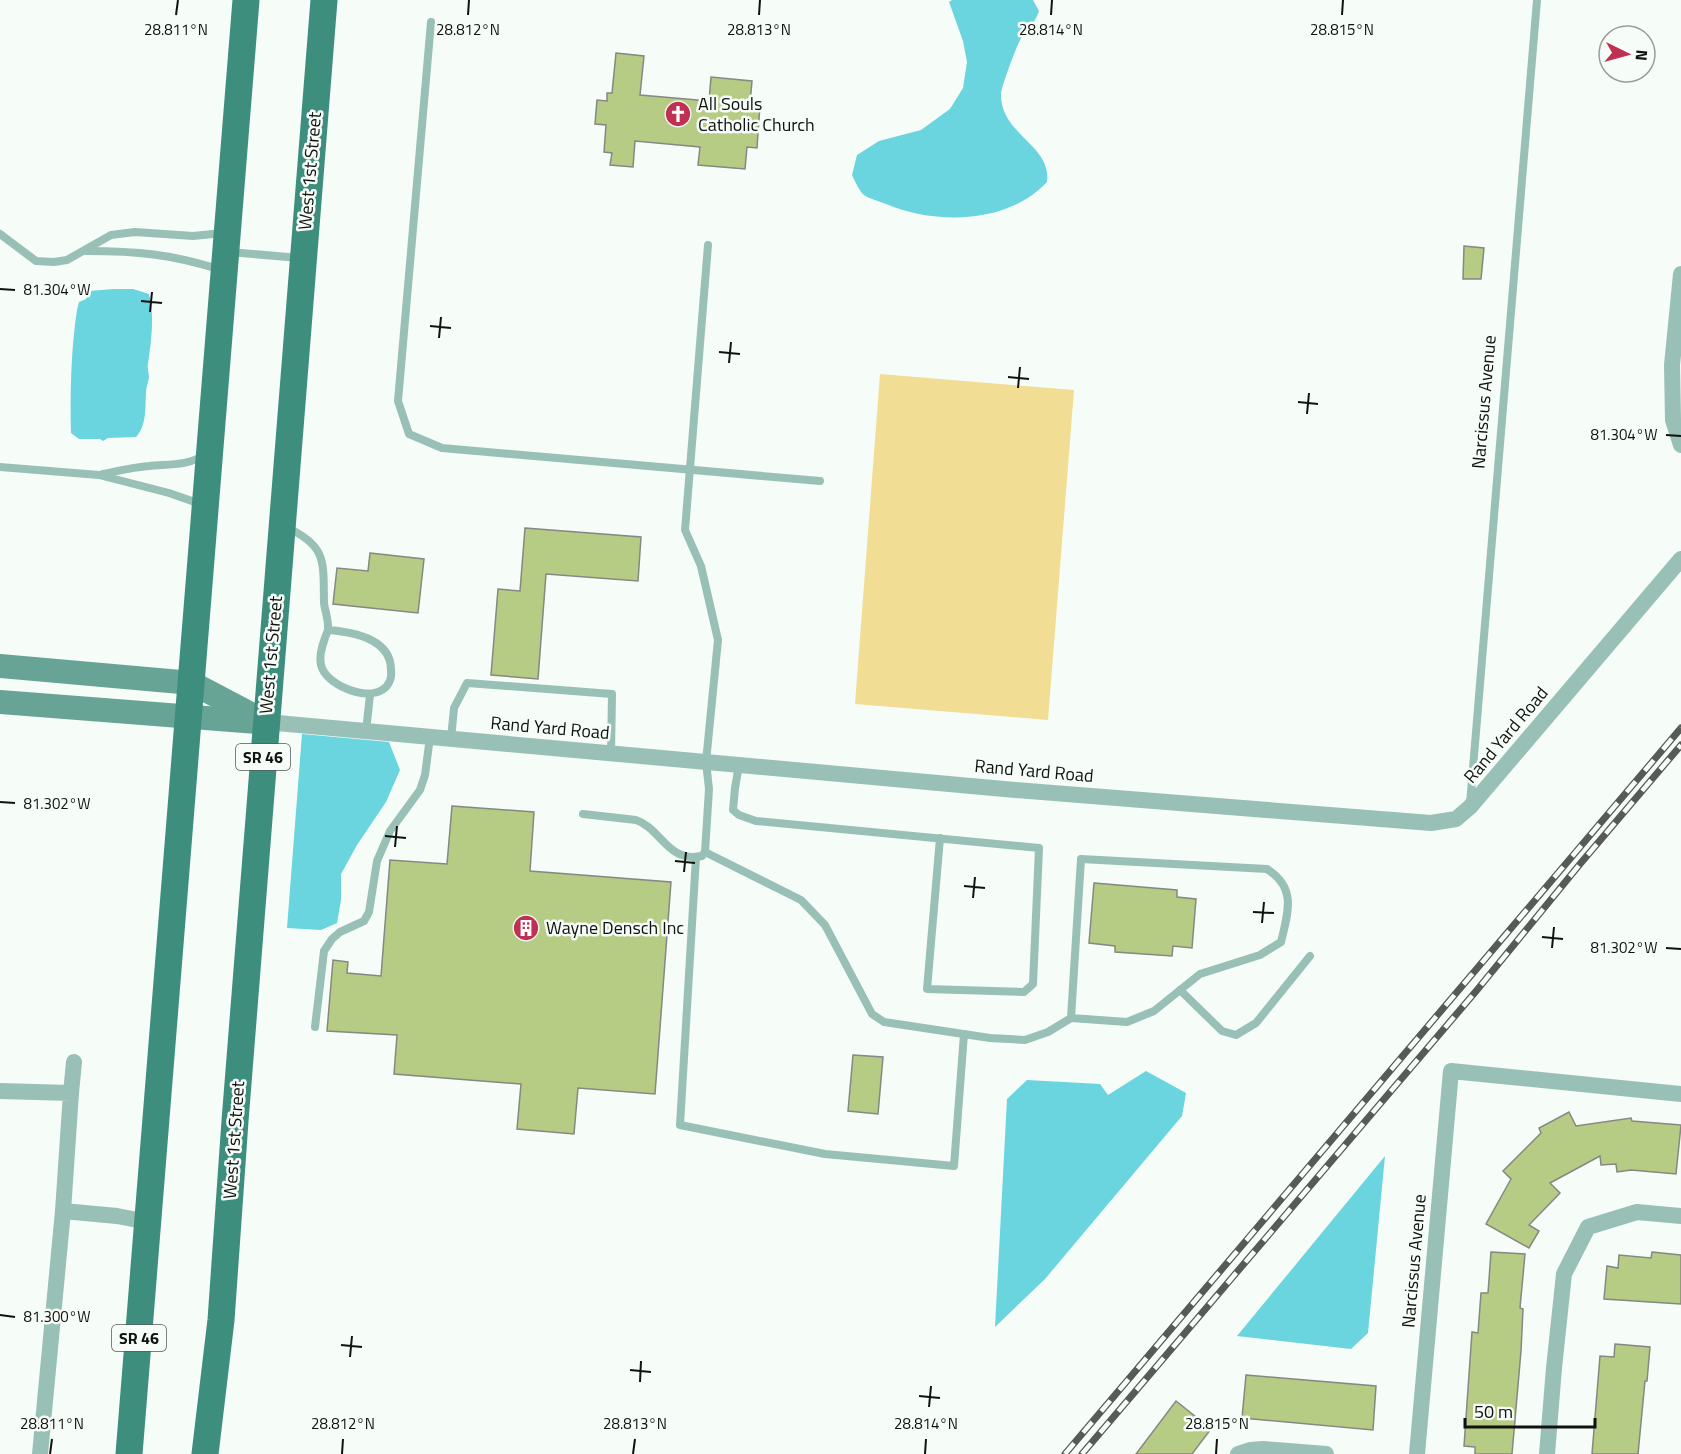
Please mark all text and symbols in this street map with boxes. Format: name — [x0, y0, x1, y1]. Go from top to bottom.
text: 28.811°N — [144, 18, 208, 41]
text: 28.812°N — [436, 18, 500, 41]
text: 28.813°N — [727, 18, 791, 41]
text: 28.814°N — [1019, 18, 1083, 41]
text: 28.815°N — [1310, 18, 1374, 41]
north arrow — [1597, 24, 1657, 84]
text: N — [1630, 49, 1654, 62]
place label: All Souls Catholic Church — [698, 90, 815, 138]
church icon: All Souls Catholic Church — [663, 99, 693, 129]
street label: West 1st Street — [291, 110, 328, 231]
text: 81.304°W — [24, 278, 90, 301]
street label: Narcissus Avenue — [1464, 334, 1503, 470]
text: 81.304°W — [1591, 423, 1657, 446]
street label: West 1st Street — [252, 594, 289, 715]
street label: Rand Yard Road — [1457, 680, 1554, 789]
street label: Rand Yard Road — [489, 709, 611, 746]
road number: SR 46 — [236, 744, 290, 770]
street label: Rand Yard Road — [973, 752, 1095, 789]
text: 81.302°W — [24, 792, 90, 815]
building icon: Wayne Densch Inc — [511, 913, 541, 943]
place label: Wayne Densch Inc — [546, 914, 684, 941]
text: 81.302°W — [1591, 936, 1657, 959]
street label: West 1st Street — [216, 1079, 251, 1200]
street label: Narcissus Avenue — [1394, 1193, 1433, 1329]
text: 81.300°W — [24, 1305, 90, 1328]
road number: SR 46 — [112, 1325, 166, 1351]
scale bar — [1465, 1391, 1596, 1429]
text: 50 m — [1474, 1398, 1513, 1425]
text: 28.811°N — [20, 1412, 84, 1435]
text: 28.812°N — [311, 1412, 375, 1435]
text: 28.813°N — [603, 1412, 667, 1435]
text: 28.814°N — [894, 1412, 958, 1435]
text: 28.815°N — [1185, 1412, 1249, 1435]

